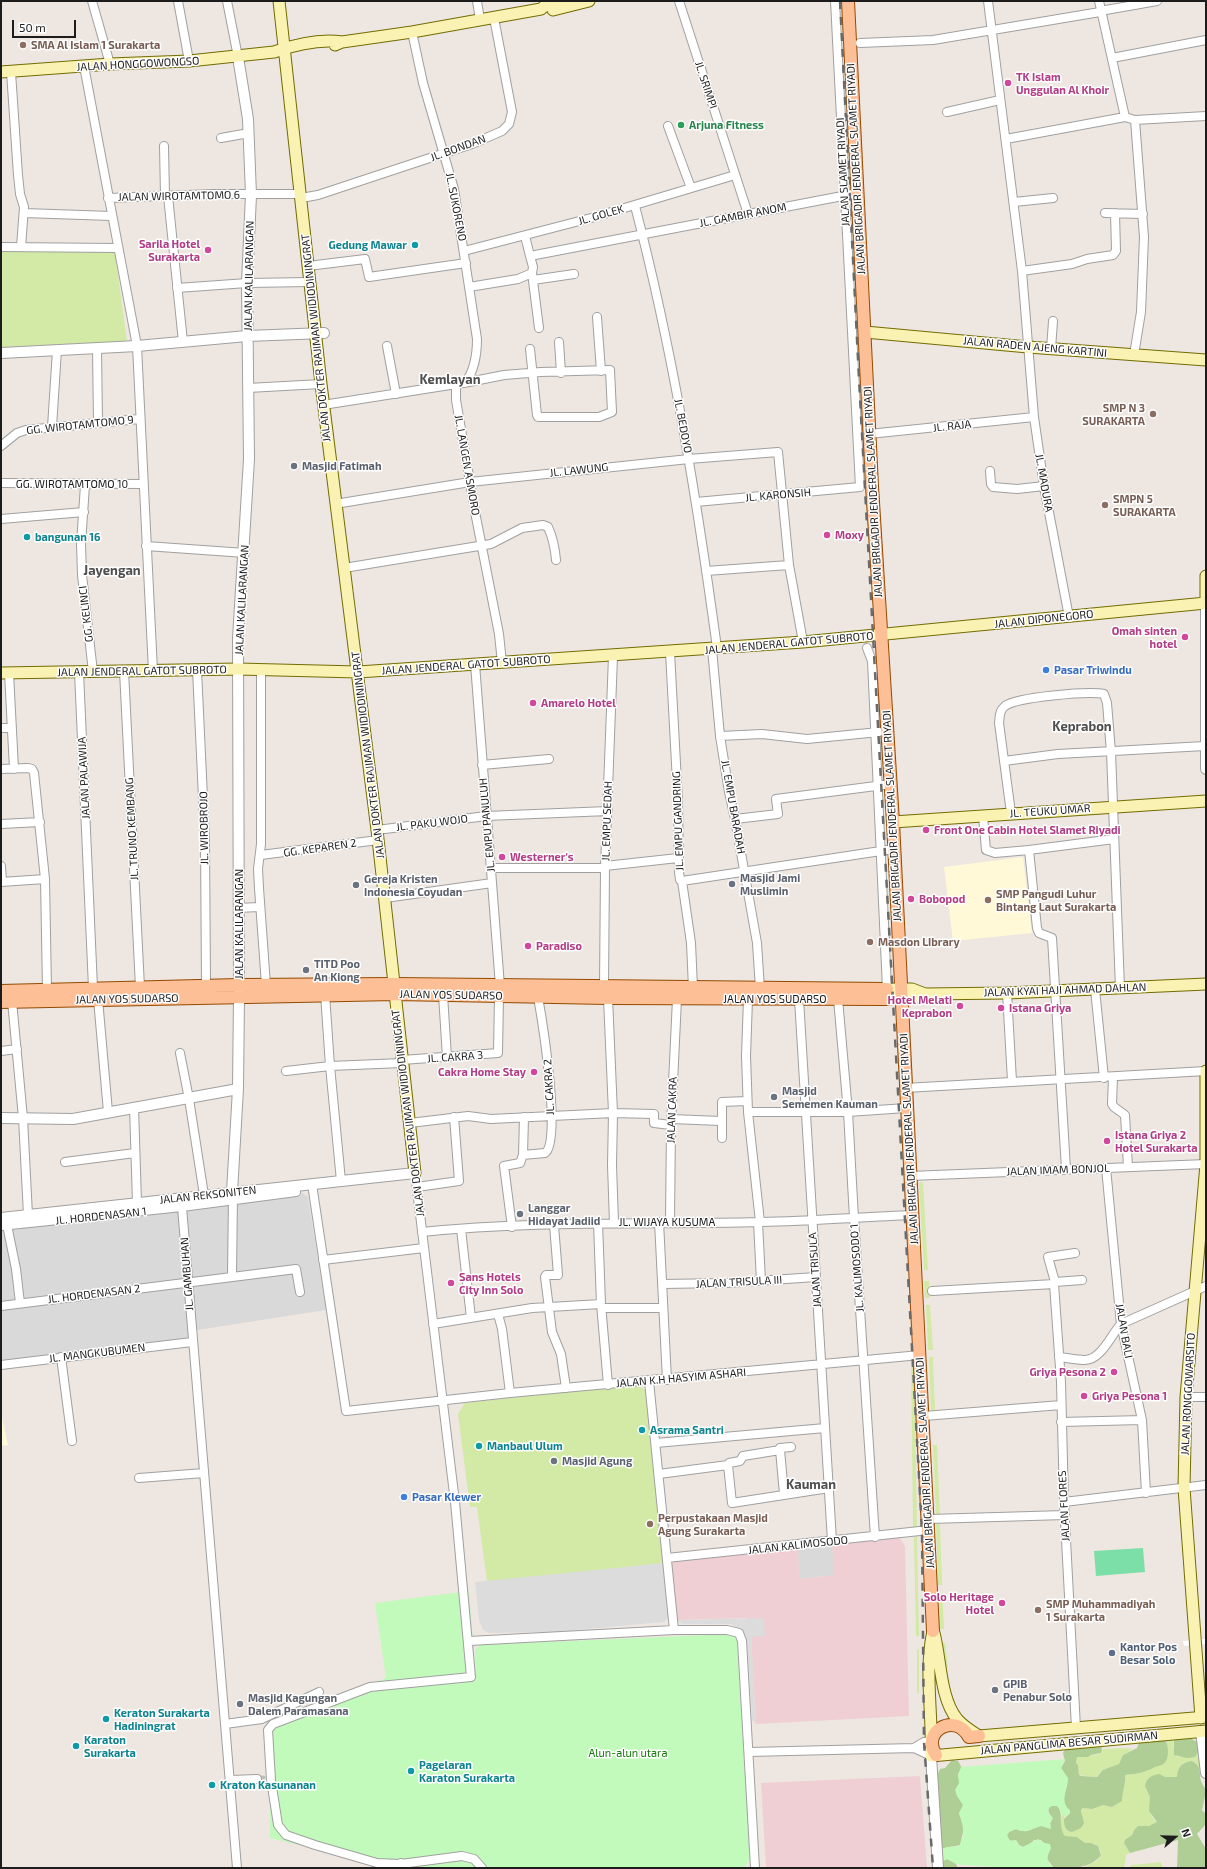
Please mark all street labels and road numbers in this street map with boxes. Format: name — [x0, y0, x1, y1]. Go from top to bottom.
street label: JALAN HONGGOWONGSO — [76, 54, 200, 74]
street label: JL. SRIMPI — [692, 60, 720, 110]
street label: JALAN BRIGADIR JENDERAL SLAMET RIYADI — [844, 63, 868, 275]
street label: JALAN SLAMET RIYADI — [834, 117, 852, 227]
street label: JL. BONDAN — [428, 132, 488, 164]
street label: JL. SUKORENO — [443, 172, 469, 242]
street label: JALAN WIROTAMTOMO 6 — [118, 188, 240, 204]
street label: JL. GAMBIR ANOM — [698, 200, 788, 230]
street label: JL. GOLEK — [577, 202, 625, 228]
street label: JALAN KALILARANGAN — [241, 221, 257, 331]
street label: JALAN DOKTER RAJIMAN WIDIODININGRAT — [299, 233, 333, 443]
street label: JALAN RADEN AJENG KARTINI — [963, 334, 1107, 360]
street label: JALAN BRIGADIR JENDERAL SLAMET RIYADI — [861, 386, 885, 598]
street label: JL. BEDOYO — [671, 398, 695, 454]
street label: GG. WIROTAMTOMO 9 — [26, 413, 134, 437]
street label: JL. LANGEN ASMORO — [452, 414, 482, 516]
street label: JL. RAJA — [932, 417, 972, 435]
street label: JL. MADURA — [1032, 453, 1056, 513]
street label: JL. LAWUNG — [549, 460, 609, 480]
street label: GG. WIROTAMTOMO 10 — [16, 477, 128, 491]
street label: JL. KARONSIH — [745, 486, 811, 504]
street label: JALAN KALILARANGAN — [233, 544, 251, 656]
street label: GG. KELINCI — [76, 585, 96, 643]
street label: JALAN DIPONEGORO — [994, 607, 1094, 631]
street label: JALAN JENDERAL GATOT SUBROTO — [704, 629, 874, 657]
street label: JALAN DOKTER RAJIMAN WIDIODININGRAT — [349, 651, 387, 859]
street label: JALAN JENDERAL GATOT SUBROTO — [381, 653, 551, 677]
street label: JALAN JENDERAL GATOT SUBROTO — [57, 663, 227, 679]
street label: JALAN BRIGADIR JENDERAL SLAMET RIYADI — [880, 710, 904, 922]
street label: JALAN PALAWIJA — [75, 737, 93, 819]
street label: JL. EMPU BARADAH — [718, 759, 748, 855]
street label: JL. EMPU GANDRING — [670, 771, 686, 871]
street label: JL. TRUNO KEMBANG — [123, 777, 141, 881]
street label: JL. EMPU PANULUH — [476, 777, 498, 873]
street label: JL. EMPU SEDAH — [599, 781, 615, 861]
street label: JL. WIROBROJO — [197, 791, 211, 865]
street label: JL. TEUKU UMAR — [1009, 802, 1091, 820]
street label: JL. PAKU WOJO — [395, 812, 469, 834]
street label: GG. KEPAREN 2 — [283, 836, 357, 860]
street label: JALAN KALILARANGAN — [232, 869, 246, 979]
street label: JALAN KYAI HAJI AHMAD DAHLAN — [983, 981, 1147, 999]
street label: JALAN YOS SUDARSO — [399, 987, 503, 1003]
street label: JALAN YOS SUDARSO — [75, 991, 179, 1007]
street label: JALAN YOS SUDARSO — [723, 992, 827, 1006]
street label: JALAN DOKTER RAJIMAN WIDIODININGRAT — [389, 1009, 427, 1217]
street label: JALAN BRIGADIR JENDERAL SLAMET RIYADI — [897, 1033, 921, 1245]
street label: JL. CAKRA 3 — [427, 1048, 483, 1066]
street label: JL. CAKRA 2 — [541, 1059, 557, 1115]
street label: JALAN CAKRA — [664, 1077, 680, 1143]
street label: JALAN IMAM BONJOL — [1006, 1162, 1110, 1178]
street label: JALAN REKSONITEN — [159, 1183, 257, 1207]
street label: JL. HORDENASAN 1 — [55, 1205, 147, 1227]
street label: JL. WIJAYA KUSUMA — [619, 1215, 715, 1229]
street label: JL. KALIMOSODO 1 — [847, 1224, 867, 1312]
street label: JALAN TRISULA — [806, 1232, 824, 1308]
street label: JL. GAMBUHAN — [178, 1237, 196, 1311]
street label: JALAN TRISULA III — [695, 1273, 783, 1291]
street label: JL. HORDENASAN 2 — [47, 1282, 141, 1306]
street label: JALAN BALI — [1113, 1303, 1135, 1359]
street label: JALAN RONGGOWARSITO — [1178, 1332, 1198, 1456]
street label: JL. MANGKUBUMEN — [48, 1341, 146, 1365]
street label: JALAN BRIGADIR JENDERAL SLAMET RIYADI — [913, 1357, 937, 1569]
street label: JALAN K.H HASYIM ASHARI — [615, 1366, 747, 1390]
street label: JALAN FLORES — [1056, 1470, 1072, 1542]
street label: JALAN KALIMOSODO — [747, 1533, 849, 1557]
street label: JALAN PANGLIMA BESAR SUDIRMAN — [980, 1729, 1158, 1757]

